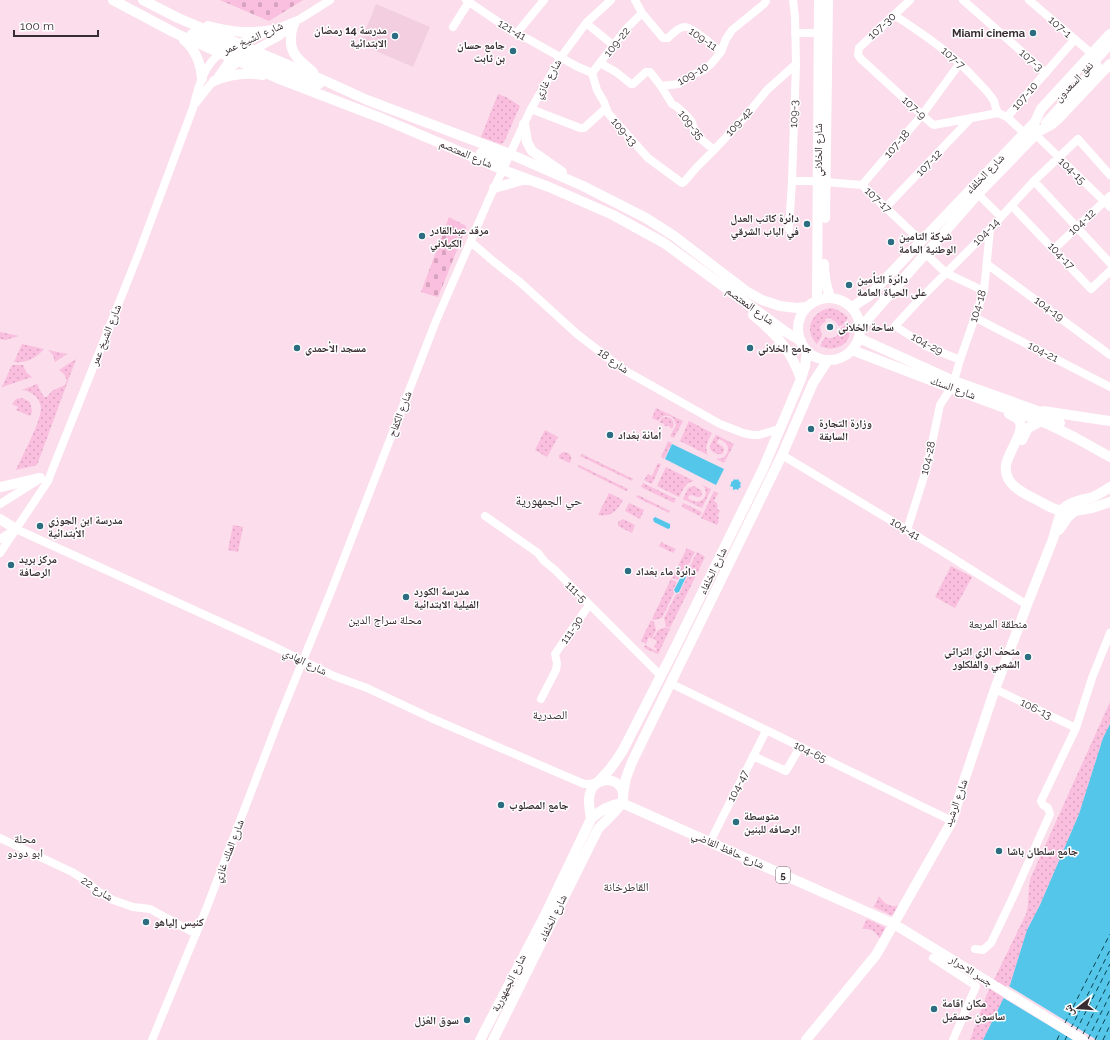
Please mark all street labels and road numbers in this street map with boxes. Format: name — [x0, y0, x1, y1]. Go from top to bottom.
street label: 107-30 — [865, 10, 899, 42]
street label: 107-1 — [1046, 13, 1074, 41]
street label: 121-41 — [496, 17, 529, 43]
street label: شارع الشيخ عمر — [220, 19, 285, 57]
street label: 109-22 — [601, 25, 633, 59]
street label: 109-11 — [686, 25, 720, 54]
street label: 107-7 — [939, 44, 968, 72]
street label: 107-3 — [1017, 46, 1046, 74]
street label: شارع غازي — [532, 57, 566, 102]
street label: نفق السعدون — [1052, 59, 1096, 105]
street label: 109-10 — [675, 60, 711, 88]
street label: 107-10 — [1009, 79, 1041, 113]
street label: 107-9 — [899, 94, 929, 122]
street label: 109-3 — [787, 100, 801, 128]
street label: 109-42 — [723, 105, 755, 139]
street label: 109-35 — [675, 108, 707, 142]
street label: 109-13 — [608, 115, 640, 149]
street label: شارع الخلاني — [812, 123, 826, 177]
street label: 107-18 — [881, 127, 913, 161]
street label: شارع المعتصم — [437, 137, 494, 172]
street label: 107-12 — [913, 147, 945, 179]
street label: شارع الخلفاء — [963, 151, 1007, 197]
street label: 104-15 — [1056, 155, 1088, 187]
street label: 107-17 — [862, 184, 894, 216]
street label: 104-12 — [1066, 206, 1098, 238]
street label: 104-14 — [970, 216, 1002, 248]
street label: 104-17 — [1045, 240, 1077, 272]
street label: شارع المعتصم — [723, 284, 777, 329]
street label: 104-18 — [967, 288, 989, 324]
street label: 104-19 — [1032, 294, 1066, 324]
street label: شارع الشيخ عمر — [88, 303, 124, 368]
street label: 104-29 — [909, 330, 945, 358]
street label: 104-21 — [1026, 339, 1061, 365]
street label: شارع 18 — [595, 346, 631, 376]
street label: شارع السنك — [929, 374, 977, 402]
street label: شارع الكفاح — [385, 389, 415, 439]
street label: 104-28 — [918, 440, 938, 476]
street label: 104-41 — [888, 515, 923, 543]
street label: شارع الخلفاء — [696, 545, 730, 597]
street label: 111-5 — [563, 579, 589, 605]
street label: 111-30 — [558, 613, 586, 646]
street label: شارع الهادي — [280, 646, 329, 680]
street label: 106-13 — [1018, 696, 1054, 722]
street label: 104-65 — [792, 739, 828, 765]
street label: 104-47 — [725, 768, 752, 804]
street label: شارع الرشيد — [941, 778, 971, 828]
street label: شارع الملك غازي — [211, 818, 249, 885]
street label: شارع حافظ القاضي — [689, 828, 766, 873]
road number: 5 — [776, 867, 790, 883]
street label: شارع 22 — [79, 874, 115, 904]
street label: شارع الخلفاء — [536, 892, 570, 944]
street label: شارع الجمهورية — [489, 952, 529, 1014]
street label: جسر الاحرار — [946, 952, 995, 989]

